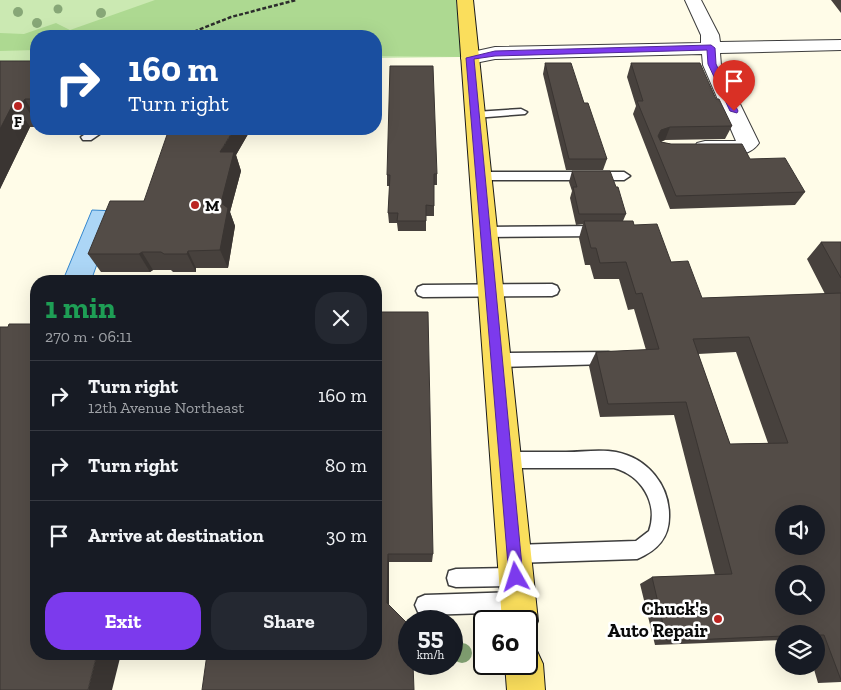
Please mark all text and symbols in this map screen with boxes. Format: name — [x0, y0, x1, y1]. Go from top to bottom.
text: 160 m — [128, 48, 218, 90]
icon: right — [45, 50, 110, 115]
pin — [713, 60, 755, 111]
icon: arrive — [720, 67, 748, 95]
text: Turn right — [128, 90, 229, 117]
marker: F — [12, 100, 24, 112]
place label: F — [14, 114, 22, 131]
place label: M — [205, 196, 219, 215]
marker: M — [189, 199, 201, 211]
text: 1 min — [45, 290, 116, 326]
button: close — [315, 292, 367, 344]
text: 270 m · 06:11 — [45, 327, 132, 346]
text: Turn right — [88, 375, 178, 398]
icon: right — [45, 382, 73, 410]
text: 160 m — [318, 384, 367, 407]
text: 12th Avenue Northeast — [88, 398, 244, 417]
icon: right — [45, 452, 73, 480]
text: Turn right — [88, 454, 178, 477]
text: 80 m — [325, 454, 367, 477]
map controls — [775, 505, 825, 675]
button: sound — [775, 505, 825, 555]
icon: arrive — [45, 522, 73, 550]
text: Arrive at destination — [88, 524, 264, 547]
text: 30 m — [326, 524, 367, 547]
position arrow — [489, 550, 541, 602]
button: search — [775, 565, 825, 615]
button: Exit — [45, 592, 201, 650]
button: Share — [211, 592, 367, 650]
place label: Chuck's Auto Repair — [607, 597, 709, 642]
speed limit sign: 60 — [473, 610, 538, 675]
marker: Chuck's Auto Repair — [712, 613, 724, 625]
text: 55 — [417, 621, 444, 651]
button: layers — [775, 625, 825, 675]
text: km/h — [417, 648, 444, 662]

